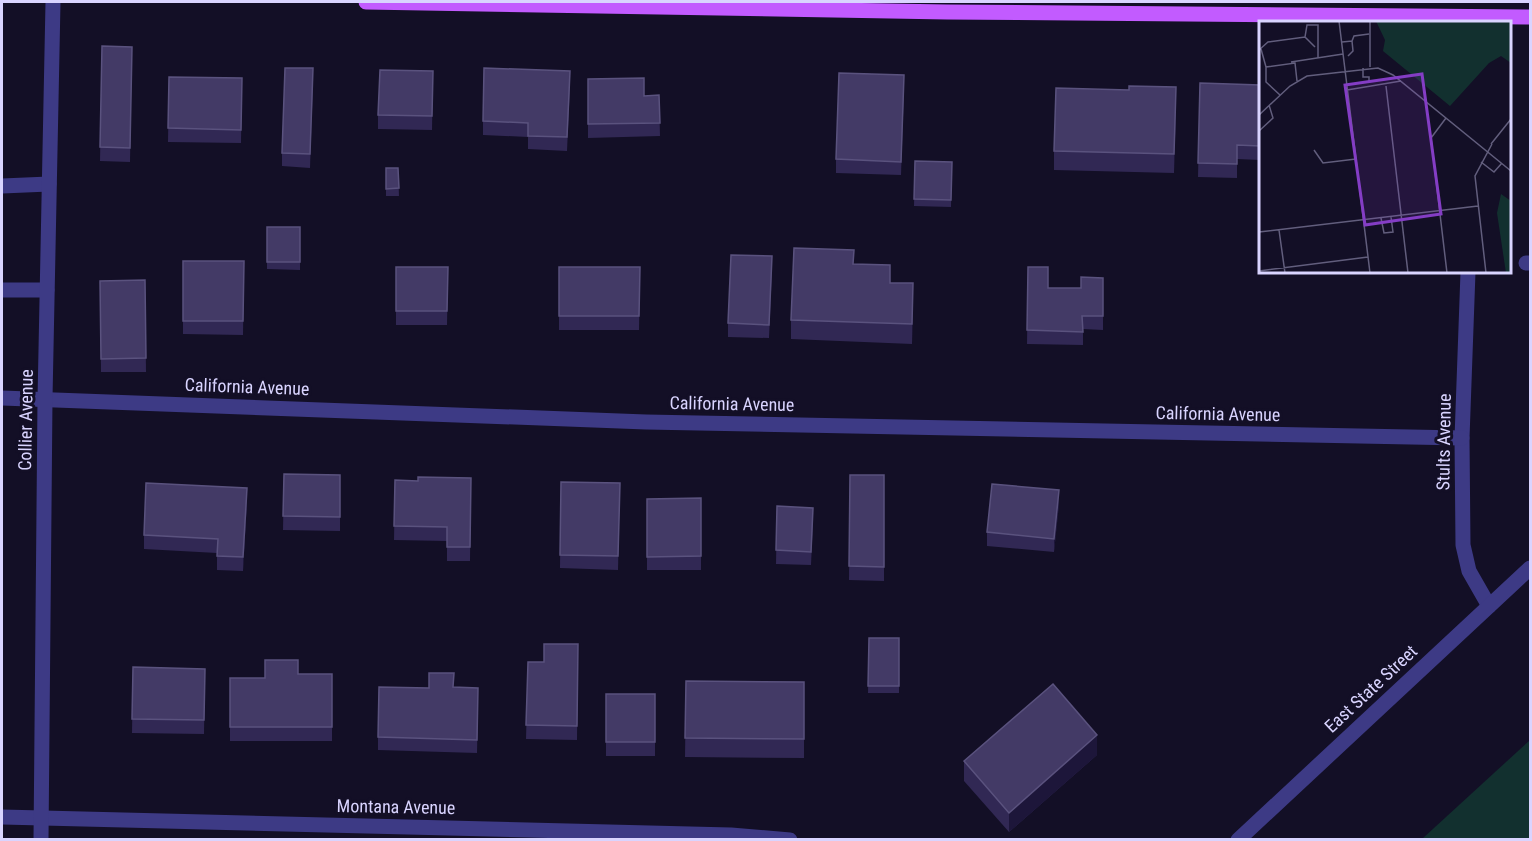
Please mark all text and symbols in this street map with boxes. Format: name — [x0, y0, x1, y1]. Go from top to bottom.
inset map — [1259, 21, 1511, 273]
street label: Collier Avenue — [14, 369, 37, 471]
street label: California Avenue — [184, 374, 310, 399]
street label: California Avenue — [669, 392, 795, 415]
street label: Stults Avenue — [1432, 393, 1455, 491]
street label: California Avenue — [1155, 402, 1281, 425]
street label: East State Street — [1320, 641, 1421, 737]
street label: Montana Avenue — [337, 795, 455, 818]

